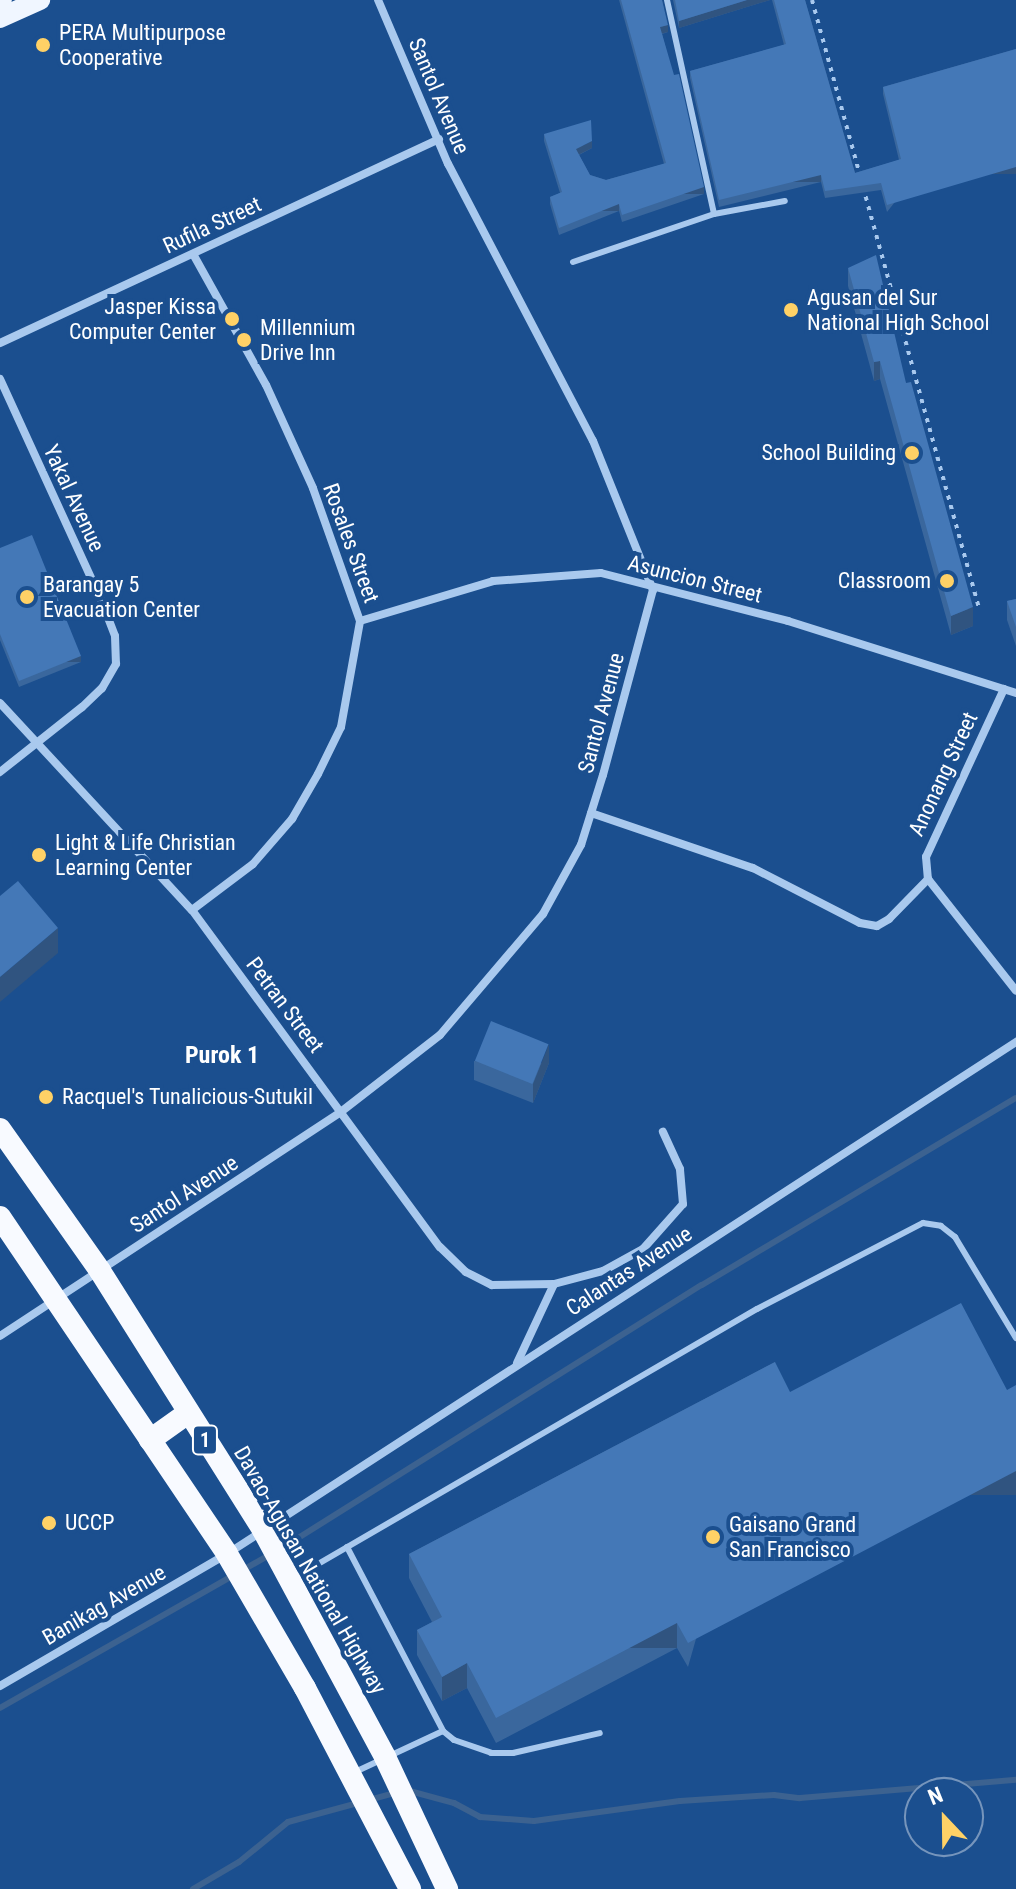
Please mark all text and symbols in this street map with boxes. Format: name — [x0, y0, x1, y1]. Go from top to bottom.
place label: PERA Multipurpose Cooperative — [59, 19, 226, 70]
street label: Santol Avenue — [403, 34, 475, 158]
marker: PERA Multipurpose Cooperative — [34, 36, 52, 54]
street label: Rufila Street — [159, 191, 265, 259]
place label: Agusan del Sur National High School — [807, 284, 990, 336]
place label: Jasper Kissa Computer Center — [69, 293, 216, 344]
marker: Agusan del Sur National High School — [782, 301, 800, 319]
marker: Jasper Kissa Computer Center — [223, 310, 241, 328]
place label: Millennium Drive Inn — [260, 314, 356, 366]
marker: Millennium Drive Inn — [235, 331, 253, 349]
street label: Yakal Avenue — [38, 440, 110, 556]
place label: School Building — [761, 440, 896, 466]
marker: School Building — [903, 444, 921, 462]
street label: Rosales Street — [317, 480, 385, 606]
street label: Asuncion Street — [625, 550, 765, 608]
place label: Classroom — [838, 568, 931, 594]
place label: Barangay 5 Evacuation Center — [43, 571, 200, 622]
marker: Classroom — [938, 572, 956, 590]
marker: Barangay 5 Evacuation Center — [18, 588, 36, 606]
street label: Santol Avenue — [572, 650, 630, 776]
street label: Anonang Street — [903, 708, 983, 840]
place label: Light & Life Christian Learning Center — [55, 829, 236, 880]
marker: Light & Life Christian Learning Center — [30, 846, 48, 864]
street label: Petran Street — [240, 952, 330, 1058]
district label: Purok 1 — [185, 1042, 259, 1070]
place label: Racquel's Tunalicious-Sutukil — [62, 1084, 313, 1110]
marker: Racquel's Tunalicious-Sutukil — [37, 1088, 55, 1106]
street label: Santol Avenue — [125, 1149, 243, 1239]
street label: Calantas Avenue — [561, 1221, 697, 1321]
road number: 1 — [191, 1424, 219, 1456]
street label: Davao-Agusan National Highway — [228, 1441, 392, 1699]
place label: UCCP — [65, 1510, 114, 1536]
place label: Gaisano Grand San Francisco — [729, 1511, 856, 1562]
marker: UCCP — [40, 1514, 58, 1532]
marker: Gaisano Grand San Francisco — [704, 1528, 722, 1546]
street label: Banikag Avenue — [38, 1559, 170, 1651]
north arrow — [904, 1777, 984, 1857]
text: N — [925, 1782, 946, 1810]

